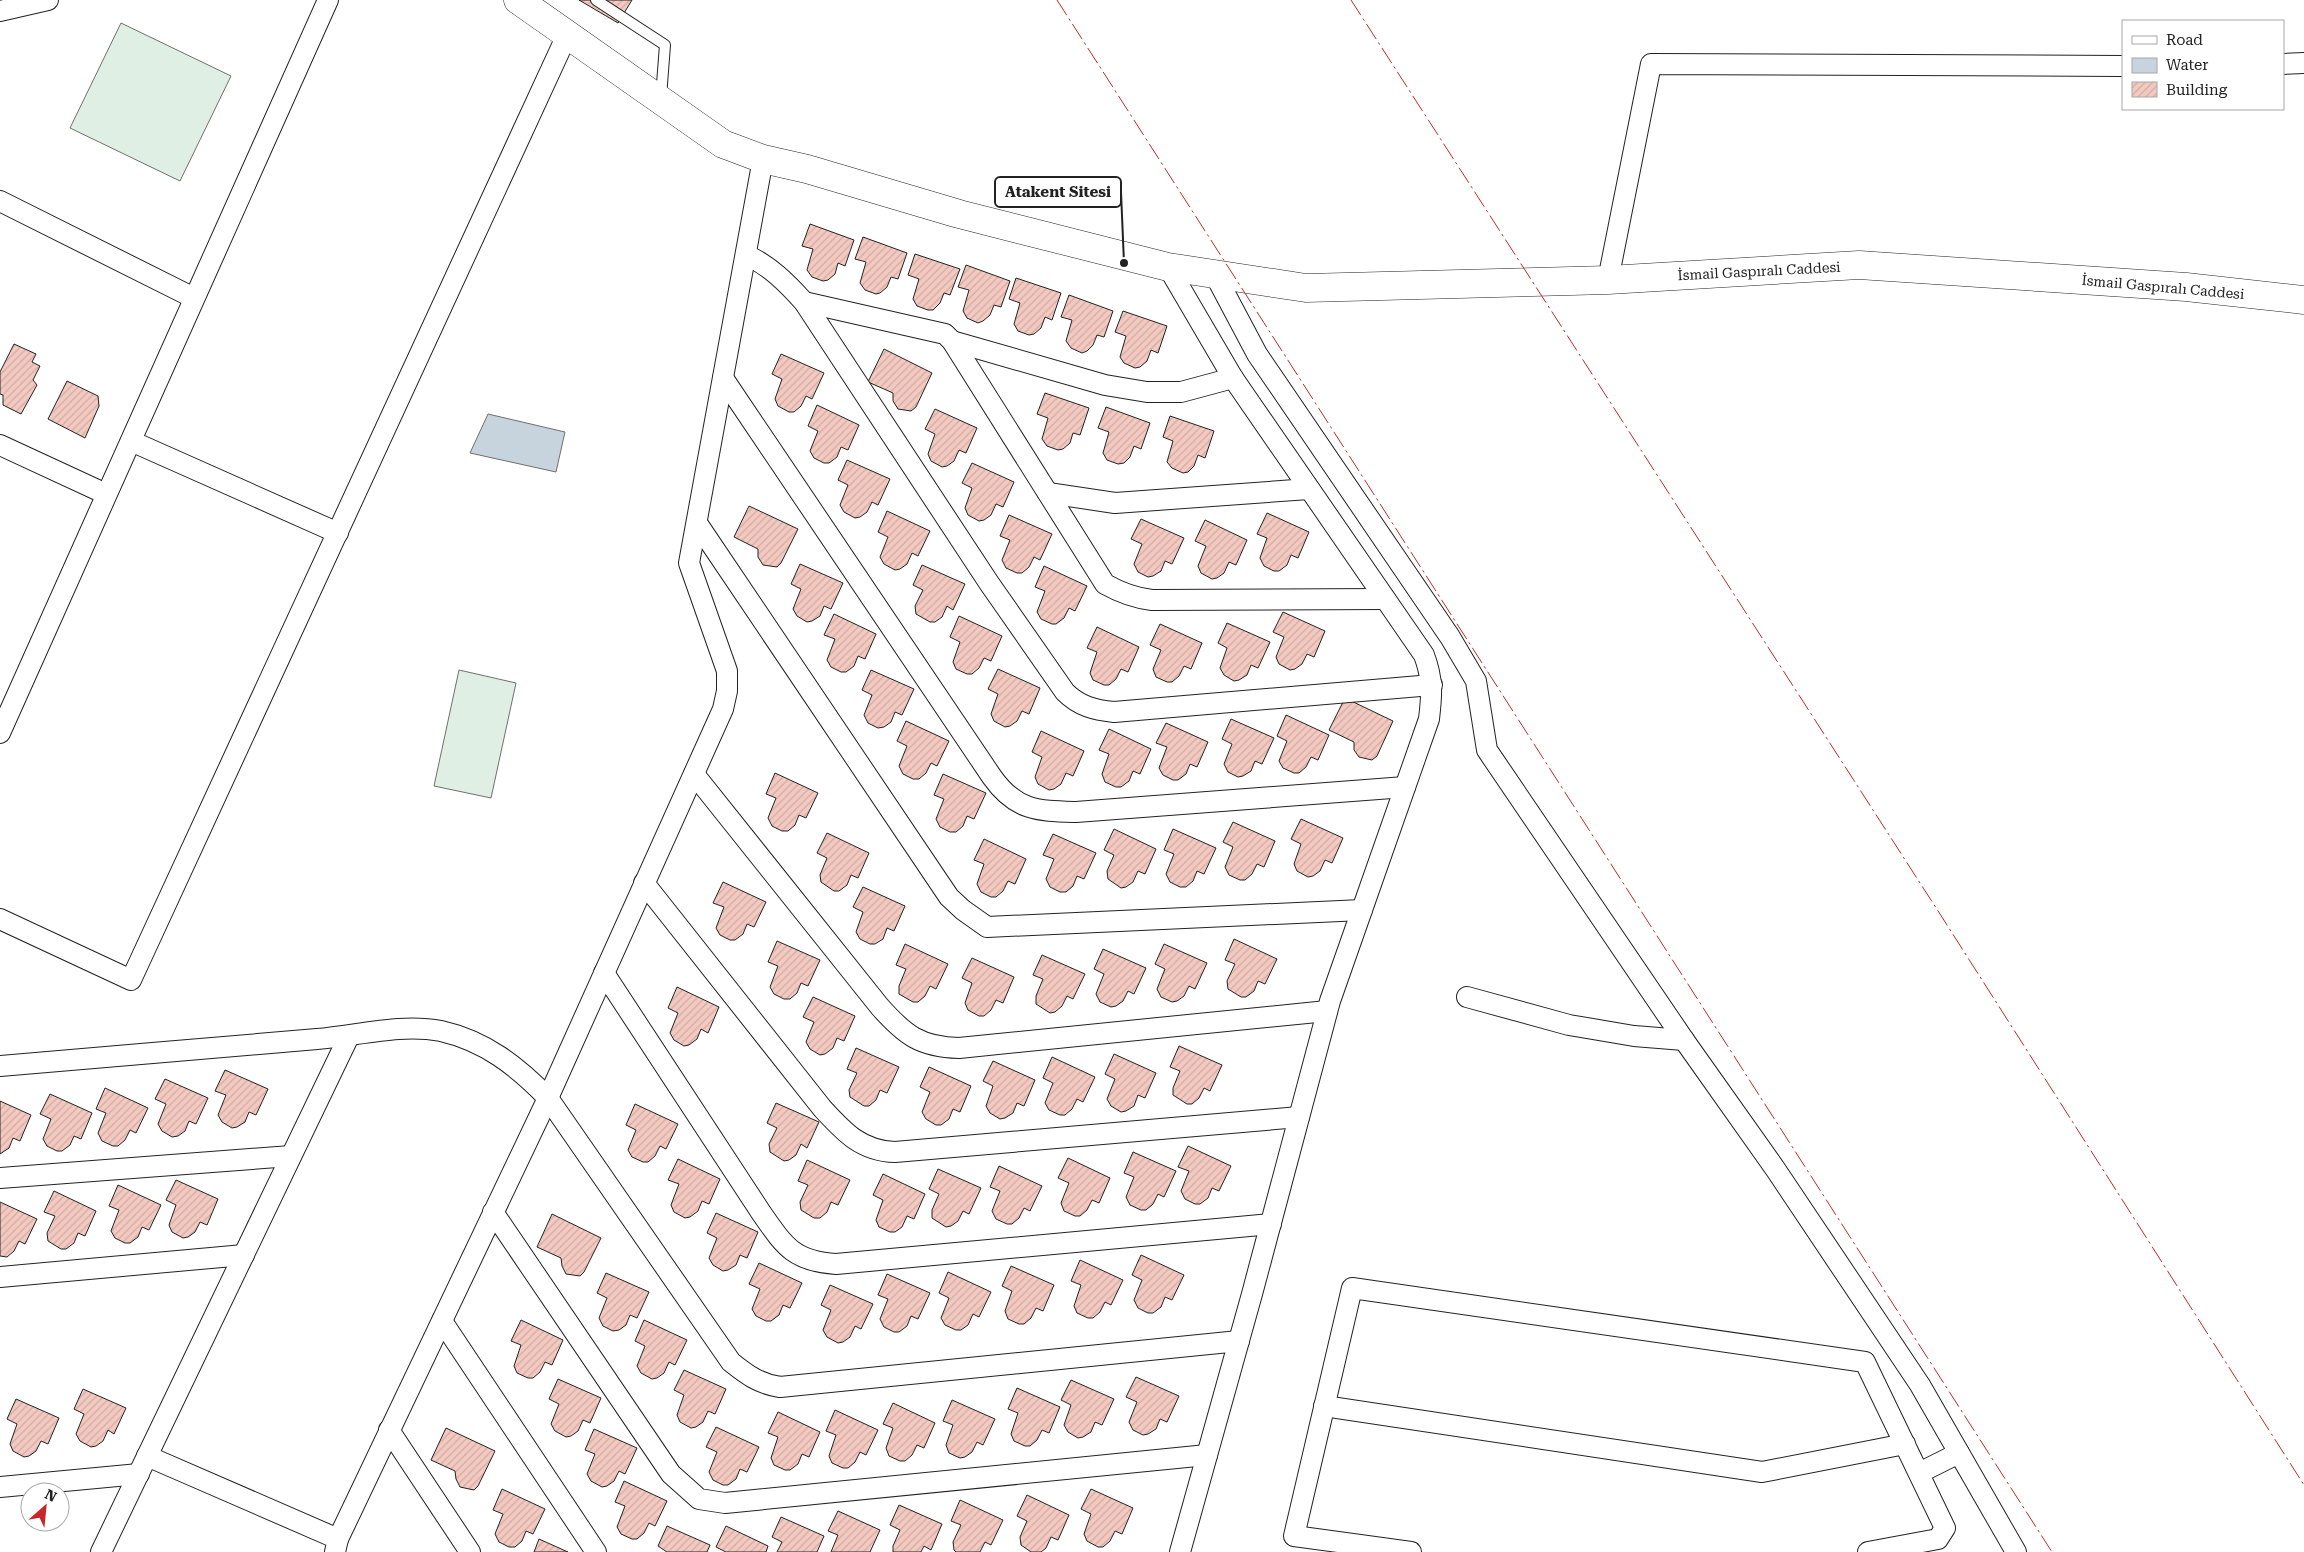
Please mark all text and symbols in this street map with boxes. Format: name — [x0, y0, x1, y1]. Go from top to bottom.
legend — [2122, 20, 2284, 110]
text: Road — [2166, 31, 2203, 49]
text: Water — [2166, 56, 2208, 74]
text: Building — [2166, 81, 2228, 99]
callout: Atakent Sitesi — [995, 177, 1121, 207]
text: Atakent Sitesi — [1005, 183, 1111, 201]
street label: İsmail Gaspıralı Caddesi — [1677, 259, 1841, 283]
street label: İsmail Gaspıralı Caddesi — [2081, 272, 2246, 302]
north arrow — [20, 1482, 70, 1532]
text: N — [42, 1486, 60, 1505]

